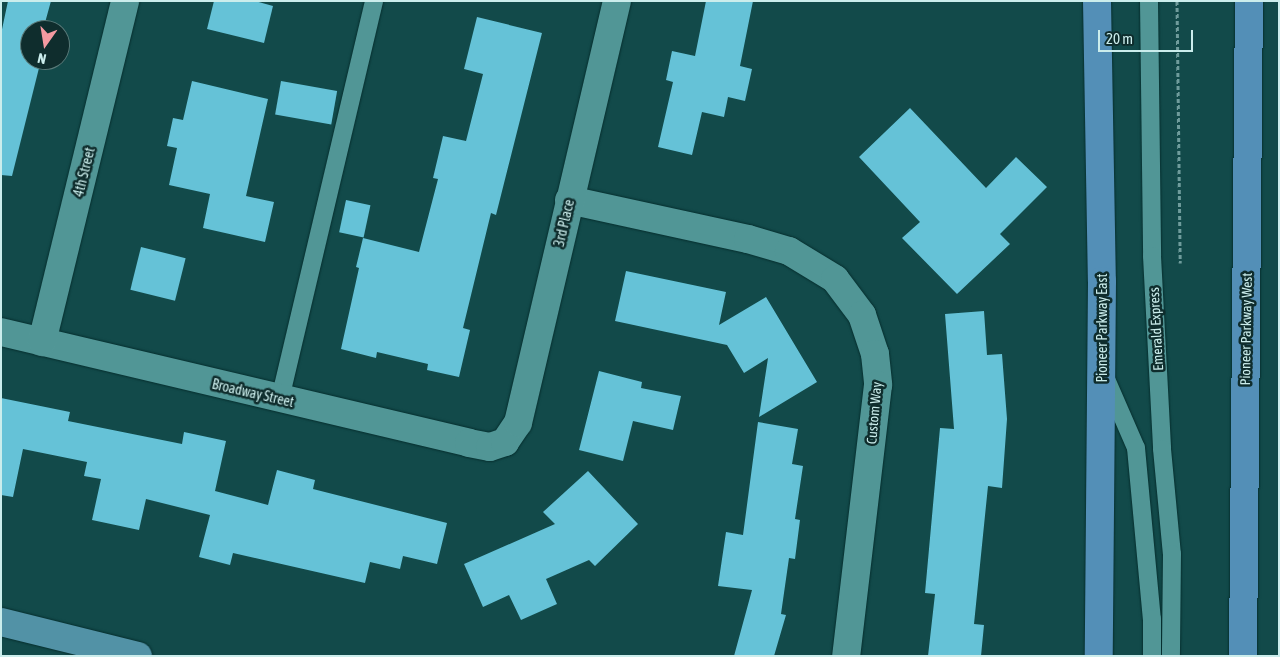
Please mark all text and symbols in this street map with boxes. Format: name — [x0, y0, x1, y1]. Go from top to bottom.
north arrow — [20, 20, 70, 70]
scale bar — [1100, 20, 1195, 52]
text: 20 m — [1106, 30, 1133, 47]
text: N — [36, 50, 48, 67]
street label: 4th Street — [70, 146, 98, 198]
street label: 3rd Place — [550, 198, 578, 248]
street label: Pioneer Parkway East — [1094, 273, 1110, 383]
street label: Pioneer Parkway West — [1237, 273, 1255, 385]
street label: Emerald Express — [1145, 287, 1167, 371]
street label: Broadway Street — [210, 375, 296, 411]
street label: Custom Way — [863, 381, 885, 445]

